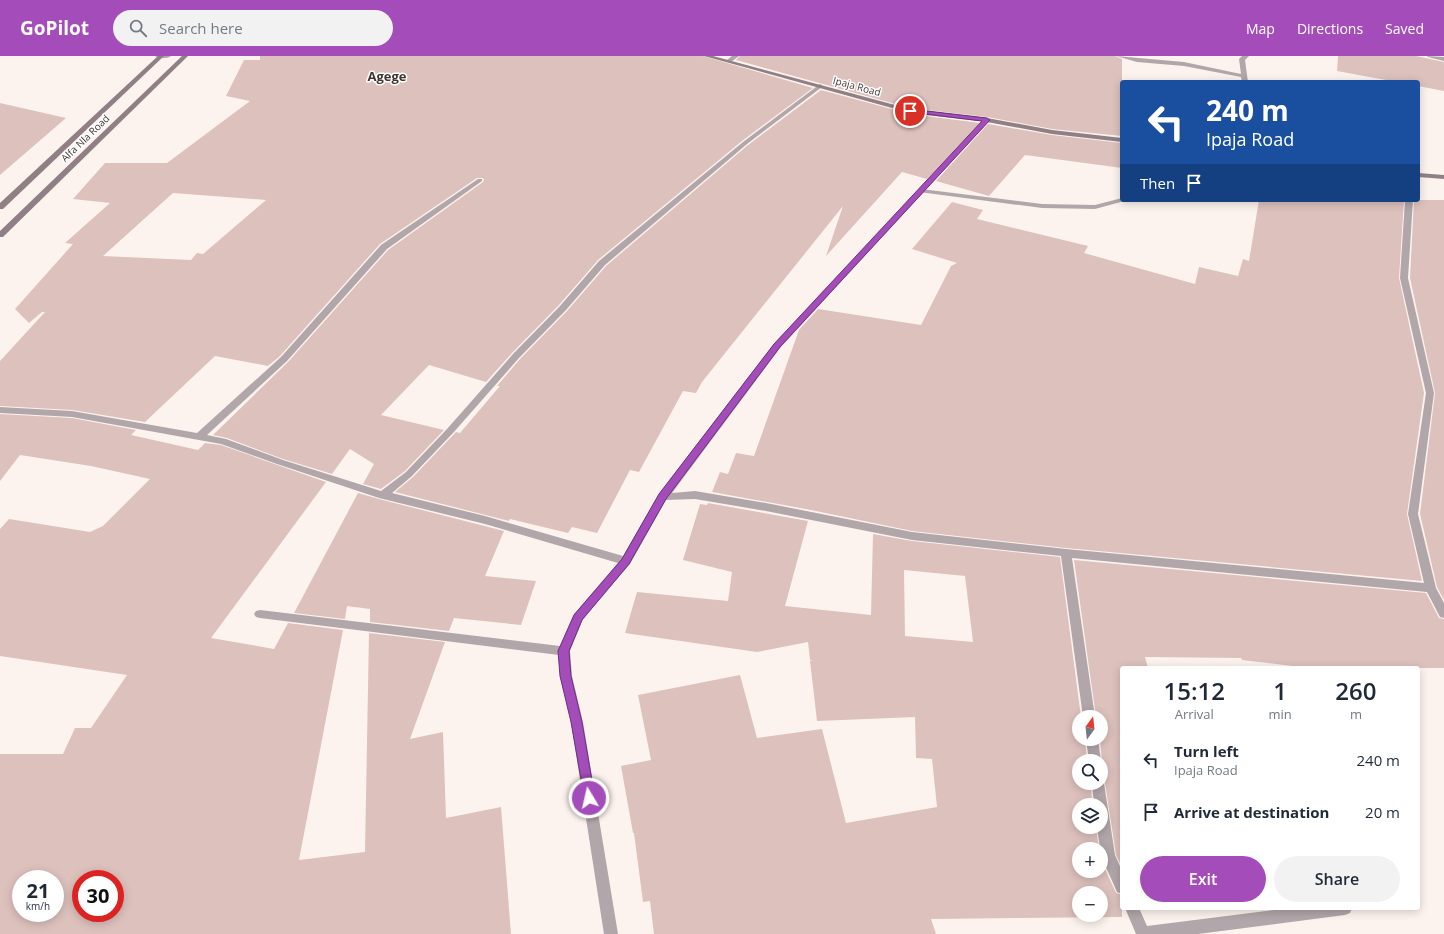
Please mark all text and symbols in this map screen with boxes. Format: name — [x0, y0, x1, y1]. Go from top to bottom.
search box — [113, 10, 393, 46]
text: GoPilot — [20, 15, 89, 41]
icon: search — [127, 17, 149, 39]
text: Search here — [159, 18, 243, 38]
text: Map — [1246, 19, 1275, 38]
text: Directions — [1297, 19, 1363, 38]
text: Saved — [1385, 19, 1424, 38]
district label: Agege — [367, 67, 407, 85]
street label: Ipaja Road — [832, 73, 882, 99]
text: 240 m — [1206, 91, 1289, 129]
pin — [893, 94, 927, 128]
icon: left — [1140, 96, 1192, 148]
icon: arrive — [899, 100, 921, 122]
street label: Alfa Nla Road — [58, 111, 112, 165]
text: Ipaja Road — [1206, 127, 1294, 151]
icon: arrive — [1183, 172, 1205, 194]
text: Then — [1140, 173, 1175, 193]
text: 15:12 — [1164, 674, 1225, 707]
text: 1 — [1273, 674, 1287, 707]
text: 260 — [1335, 674, 1376, 707]
text: Arrival — [1175, 705, 1214, 723]
text: min — [1269, 705, 1292, 723]
text: m — [1350, 705, 1362, 723]
north arrow — [1072, 710, 1108, 746]
map controls — [1072, 710, 1108, 922]
text: Turn left — [1174, 741, 1239, 761]
icon: left — [1140, 749, 1162, 771]
text: 240 m — [1356, 750, 1400, 770]
button: search — [1072, 754, 1108, 790]
text: Ipaja Road — [1174, 761, 1238, 779]
position arrow — [568, 777, 610, 819]
button: layers — [1072, 798, 1108, 834]
icon: arrive — [1140, 801, 1162, 823]
text: Arrive at destination — [1174, 802, 1329, 822]
text: 20 m — [1365, 802, 1400, 822]
button: + — [1072, 842, 1108, 878]
button: Exit — [1140, 856, 1266, 902]
button: Share — [1274, 856, 1400, 902]
speed limit sign: 30 — [72, 870, 124, 922]
text: 21 — [27, 877, 49, 904]
button: − — [1072, 886, 1108, 922]
text: km/h — [26, 899, 50, 913]

